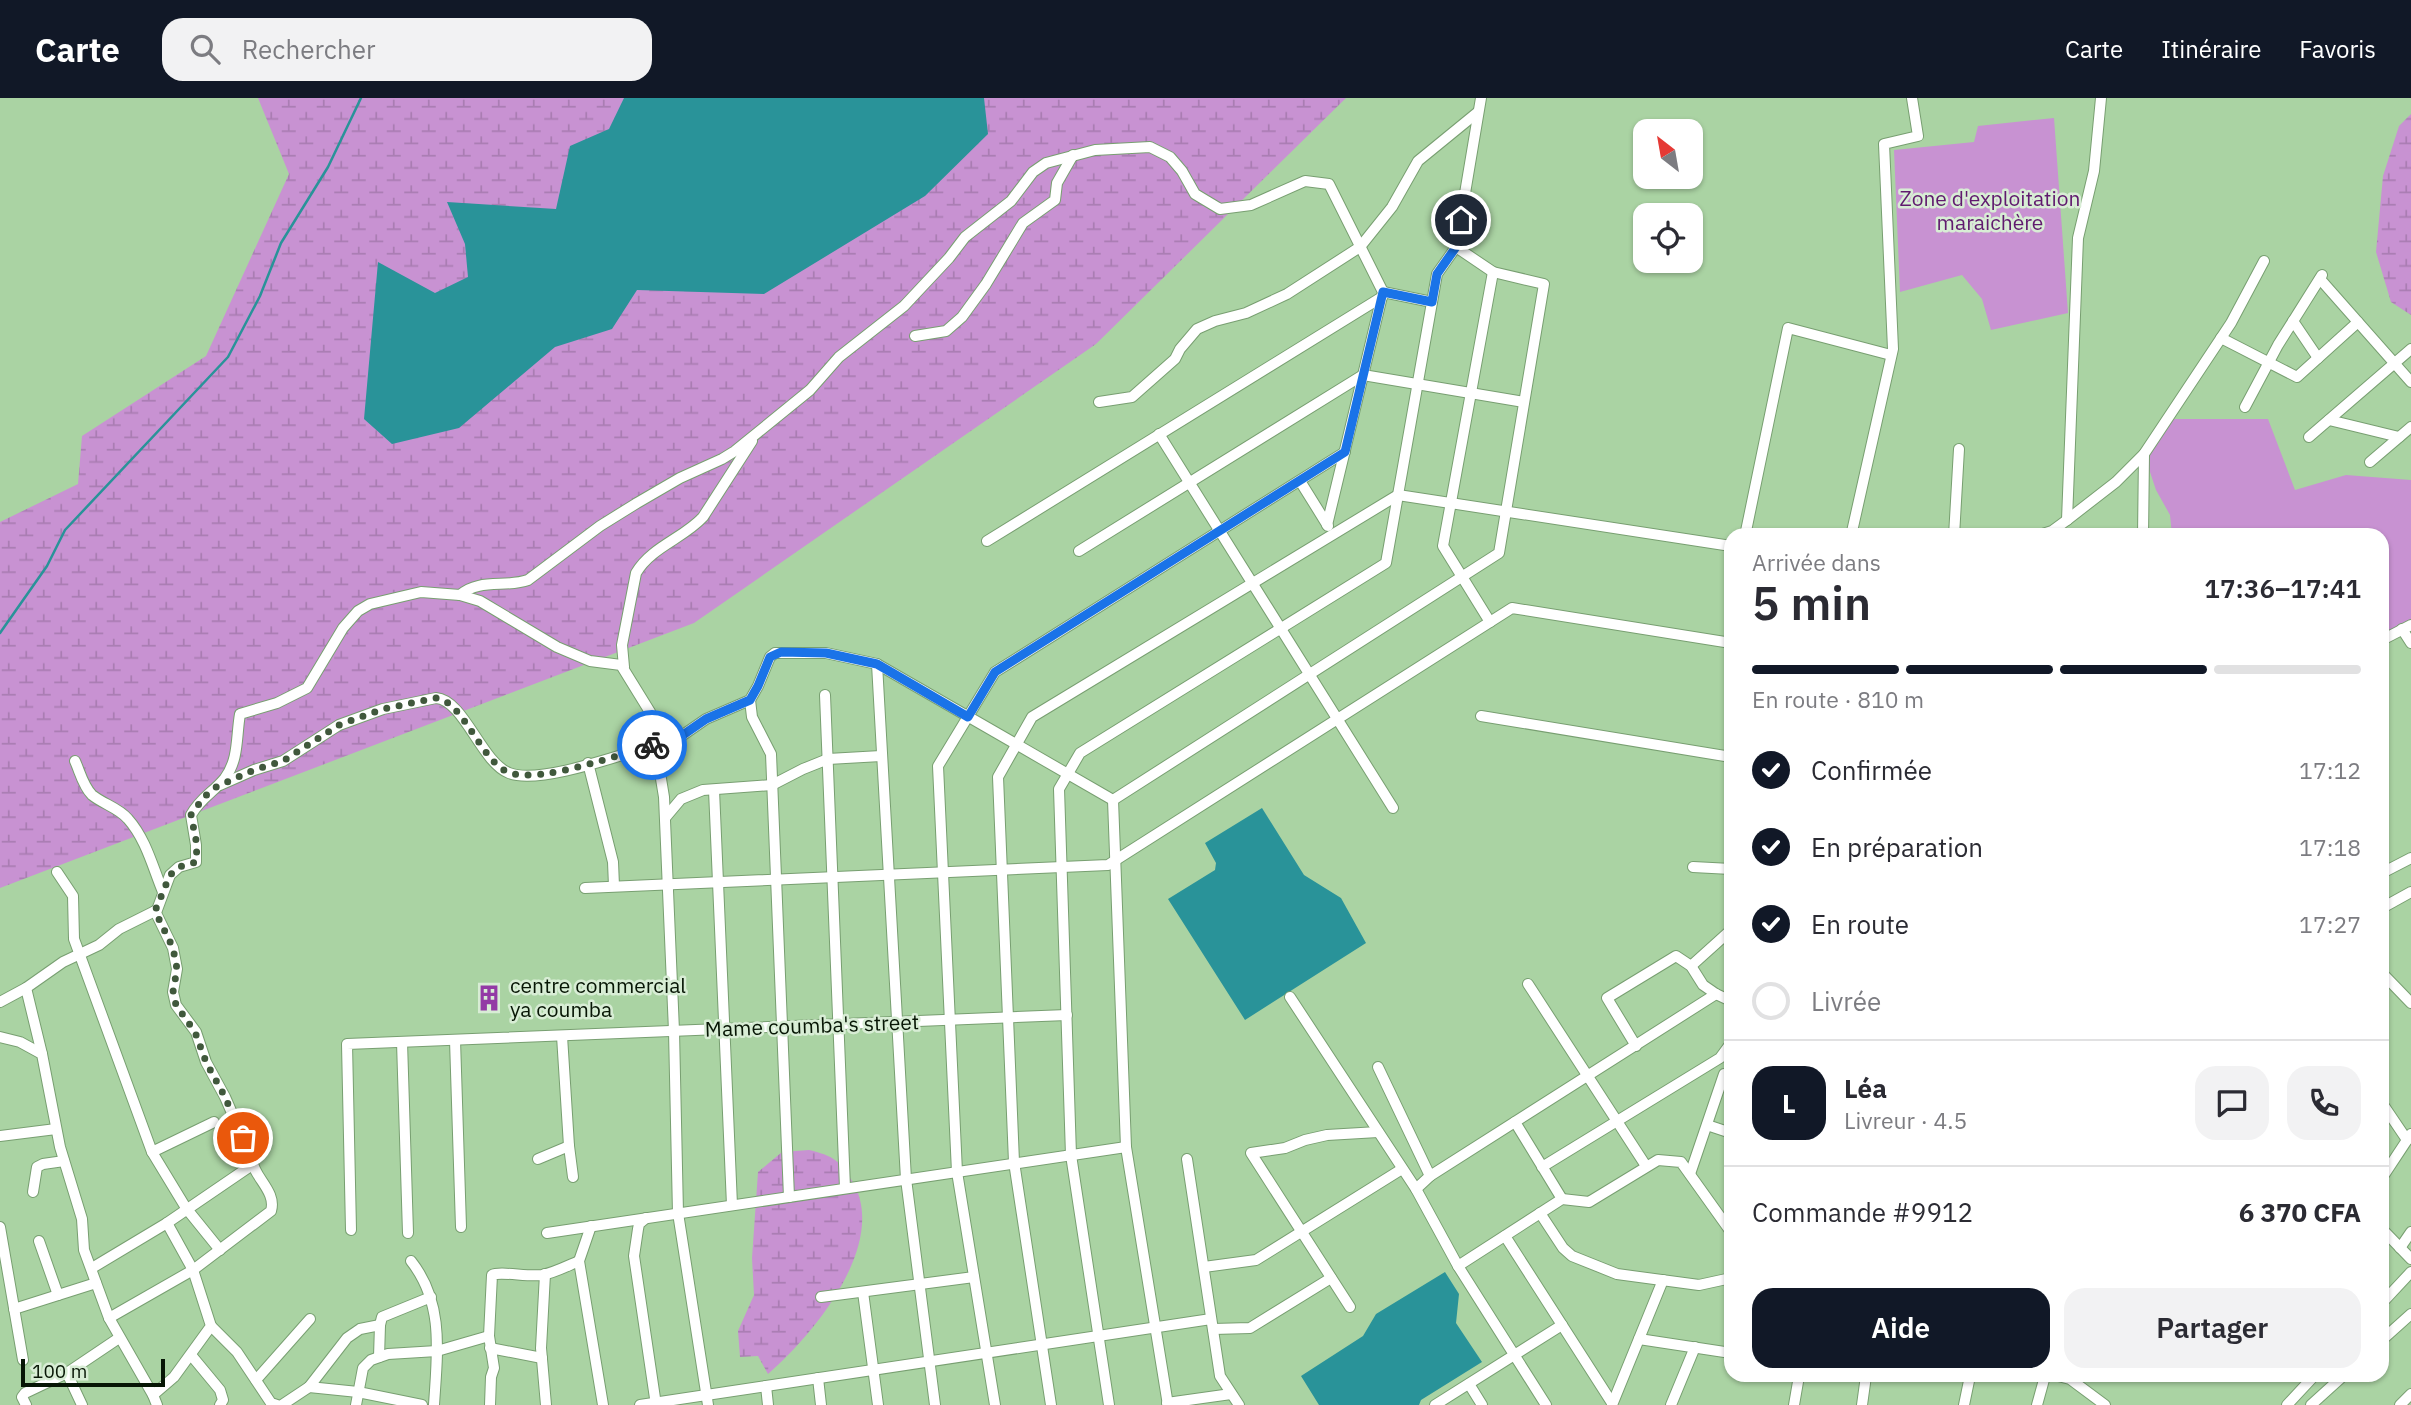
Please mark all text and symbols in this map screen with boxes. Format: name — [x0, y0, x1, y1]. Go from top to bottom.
search box — [162, 18, 652, 81]
text: Carte — [35, 28, 120, 71]
icon: search — [186, 30, 224, 68]
text: Rechercher — [242, 32, 376, 66]
text: Carte — [2065, 33, 2123, 65]
text: Itinéraire — [2161, 33, 2261, 65]
text: Favoris — [2299, 33, 2376, 65]
north arrow — [1633, 119, 1703, 189]
map controls — [1633, 119, 1703, 273]
park label: Zone d'exploitation maraichère — [1900, 184, 2080, 236]
pin — [1431, 190, 1491, 250]
icon: home — [1442, 201, 1480, 239]
button: locate — [1633, 203, 1703, 273]
text: Arrivée dans — [1752, 547, 1881, 577]
text: 17:36–17:41 — [2204, 571, 2361, 605]
text: 5 min — [1752, 573, 1871, 633]
text: En route · 810 m — [1752, 684, 1924, 714]
courier — [617, 710, 687, 780]
icon: bike — [633, 726, 671, 764]
icon: check — [1752, 751, 1790, 789]
text: Confirmée — [1811, 753, 1932, 787]
text: 17:12 — [2299, 755, 2361, 785]
icon: check — [1752, 828, 1790, 866]
text: En préparation — [1811, 830, 1983, 864]
text: 17:18 — [2299, 832, 2361, 862]
icon: check — [1752, 905, 1790, 943]
text: En route — [1811, 907, 1909, 941]
text: 17:27 — [2299, 909, 2361, 939]
place label: centre commercial ya coumba — [510, 971, 686, 1023]
building icon: centre commercial ya coumba — [474, 983, 504, 1013]
text: Livrée — [1811, 984, 1881, 1018]
street label: Mame coumba's street — [704, 1007, 920, 1043]
button: chat — [2195, 1066, 2269, 1140]
button: phone — [2287, 1066, 2361, 1140]
text: Léa — [1844, 1071, 1887, 1105]
text: L — [1782, 1086, 1796, 1120]
text: Livreur · 4.5 — [1844, 1105, 1967, 1135]
pin — [213, 1108, 273, 1168]
icon: bag — [224, 1119, 262, 1157]
text: Commande #9912 — [1752, 1195, 1973, 1229]
text: 6 370 CFA — [2239, 1195, 2361, 1229]
button: Aide — [1752, 1288, 2050, 1368]
button: Partager — [2064, 1288, 2361, 1368]
scale bar — [21, 1356, 164, 1388]
text: 100 m — [32, 1359, 87, 1383]

